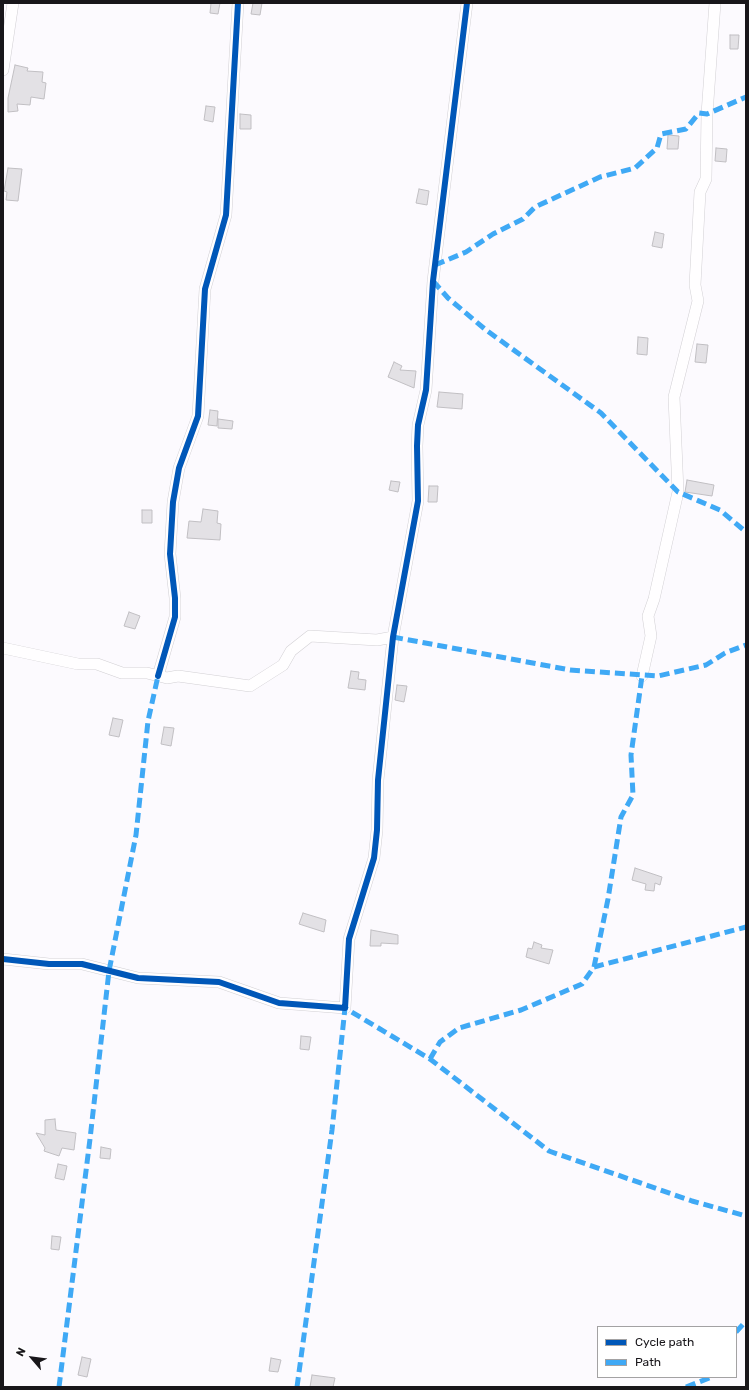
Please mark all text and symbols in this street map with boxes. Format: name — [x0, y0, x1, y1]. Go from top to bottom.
legend — [597, 1326, 737, 1378]
text: Cycle path — [635, 1335, 694, 1349]
north arrow — [12, 1338, 52, 1378]
text: N — [13, 1346, 29, 1359]
text: Path — [635, 1355, 661, 1369]

